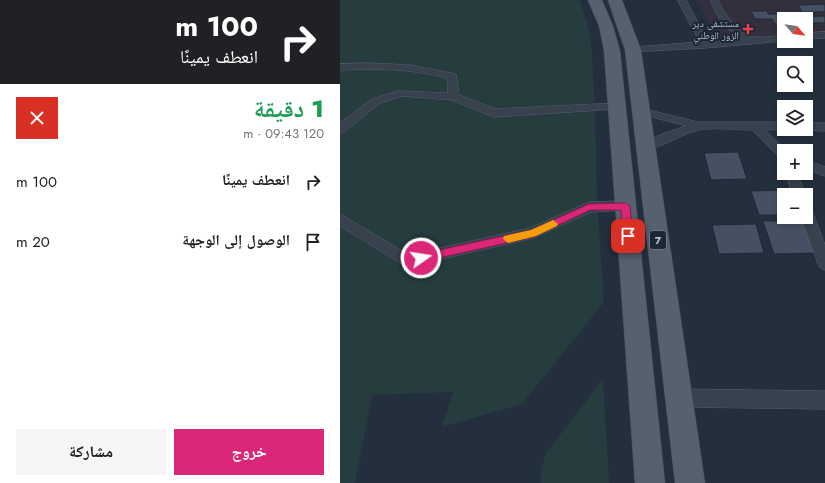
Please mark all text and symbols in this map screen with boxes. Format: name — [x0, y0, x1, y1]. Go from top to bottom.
text: 100 m — [175, 6, 258, 47]
north arrow — [777, 12, 813, 48]
map controls — [777, 12, 813, 224]
icon: right — [272, 16, 324, 68]
place label: مستشفى دير الزور الوطني — [691, 16, 739, 44]
marker: مستشفى دير الزور الوطني — [742, 23, 754, 35]
text: انعطف يمينًا — [180, 44, 258, 70]
button: search — [777, 56, 813, 92]
text: 1 دقيقة — [254, 91, 324, 126]
button: close — [16, 97, 58, 139]
button: layers — [777, 100, 813, 136]
text: 120 m · 09:43 — [243, 124, 324, 143]
button: + — [777, 144, 813, 180]
text: انعطف يمينًا — [222, 169, 290, 191]
text: 100 m — [16, 171, 57, 193]
icon: right — [302, 171, 324, 193]
button: − — [777, 188, 813, 224]
pin — [611, 219, 645, 253]
icon: arrive — [617, 225, 639, 247]
text: الوصول إلى الوجهة — [182, 229, 290, 251]
text: 20 m — [16, 231, 50, 253]
icon: arrive — [302, 231, 324, 253]
road number: 7 — [650, 231, 666, 249]
position arrow — [400, 237, 442, 279]
button: مشاركة — [16, 429, 166, 475]
button: خروج — [174, 429, 324, 475]

